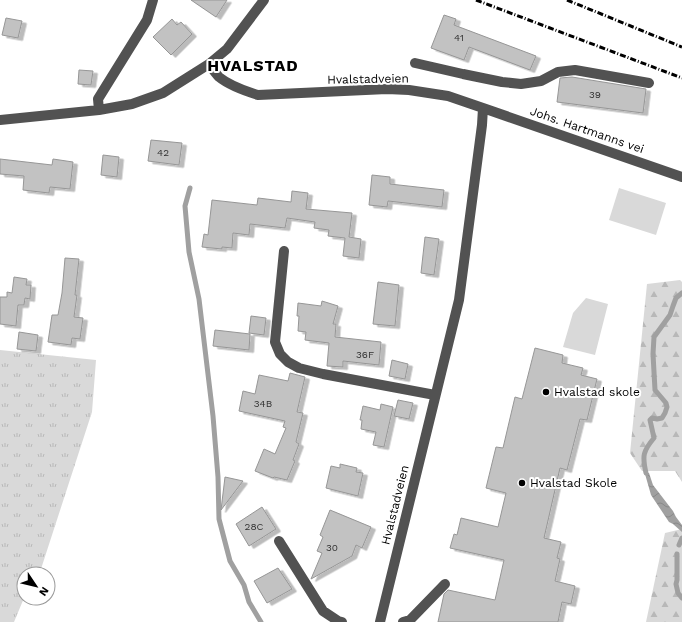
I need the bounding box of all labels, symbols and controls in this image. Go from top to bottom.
house number: 41 [454,32,464,43]
district label: HVALSTAD [207,56,299,75]
street label: Hvalstadveien [327,71,409,87]
house number: 39 [589,89,601,100]
street label: Johs. Hartmanns vei [528,104,646,156]
house number: 42 [157,147,169,158]
house number: 36F [356,349,374,360]
place label: Hvalstad skole [554,385,640,399]
marker: Hvalstad skole [541,387,551,397]
house number: 34B [254,398,272,409]
street label: Hvalstadveien [378,464,412,546]
place label: Hvalstad Skole [530,476,617,490]
marker: Hvalstad Skole [517,478,527,488]
house number: 28C [245,521,264,532]
house number: 30 [326,542,338,553]
north arrow [16,566,56,606]
text: N [36,584,51,599]

